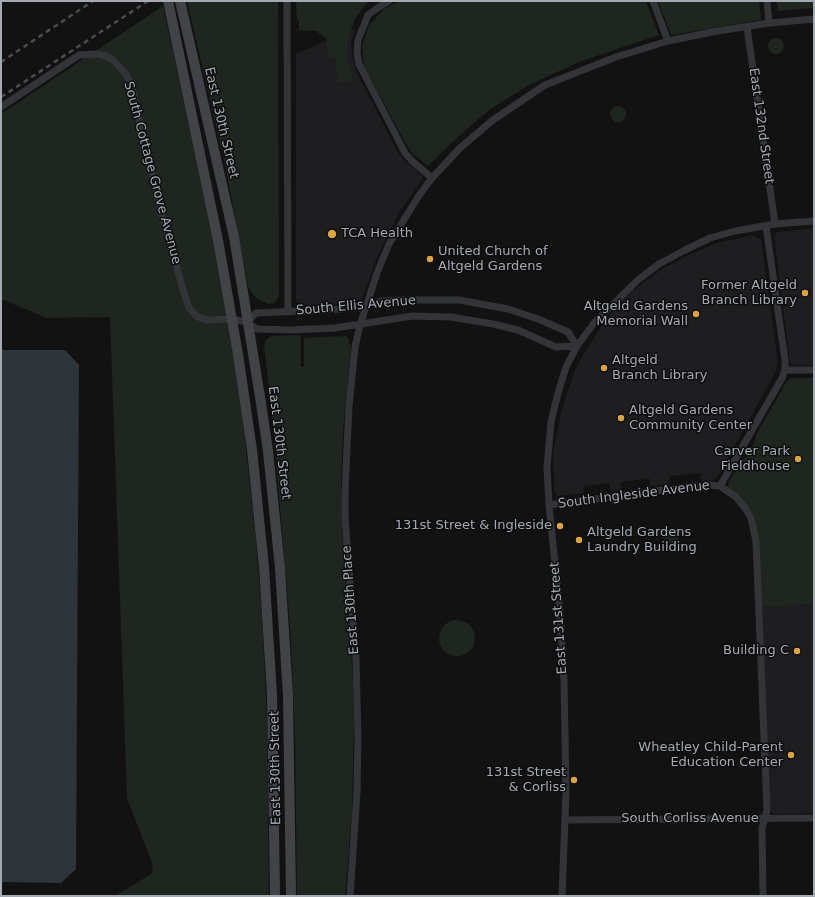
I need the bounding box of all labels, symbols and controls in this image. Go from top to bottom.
street label: East 130th Street [201,66,241,180]
street label: East 132nd Street [745,67,777,185]
street label: South Cottage Grove Avenue [120,80,184,266]
place label: TCA Health [341,226,413,242]
marker: TCA Health [326,228,338,240]
place label: United Church of Altgeld Gardens [438,244,548,275]
marker: United Church of Altgeld Gardens [425,254,435,264]
place label: Former Altgeld Branch Library [701,278,797,309]
marker: Former Altgeld Branch Library [800,288,810,298]
street label: South Ellis Avenue [295,293,417,319]
place label: Altgeld Gardens Memorial Wall [584,299,688,330]
marker: Altgeld Gardens Memorial Wall [691,309,701,319]
place label: Altgeld Branch Library [612,353,707,384]
marker: Altgeld Branch Library [599,363,609,373]
street label: East 130th Street [264,385,294,501]
place label: Altgeld Gardens Community Center [629,403,752,434]
marker: Altgeld Gardens Community Center [616,413,626,423]
place label: Carver Park Fieldhouse [714,444,790,475]
marker: Carver Park Fieldhouse [793,454,803,464]
street label: South Ingleside Avenue [557,478,711,512]
place label: 131st Street & Ingleside [395,518,552,534]
marker: 131st Street & Ingleside [555,521,565,531]
place label: Altgeld Gardens Laundry Building [587,525,697,556]
marker: Altgeld Gardens Laundry Building [574,535,584,545]
street label: East 130th Place [339,545,363,655]
street label: East 131st Street [547,561,571,675]
place label: Building C [723,643,789,659]
marker: Building C [792,646,802,656]
street label: East 130th Street [267,711,285,825]
place label: Wheatley Child-Parent Education Center [638,740,783,771]
marker: Wheatley Child-Parent Education Center [786,750,796,760]
place label: 131st Street & Corliss [486,765,566,796]
marker: 131st Street & Corliss [569,775,579,785]
street label: South Corliss Avenue [621,811,759,827]

